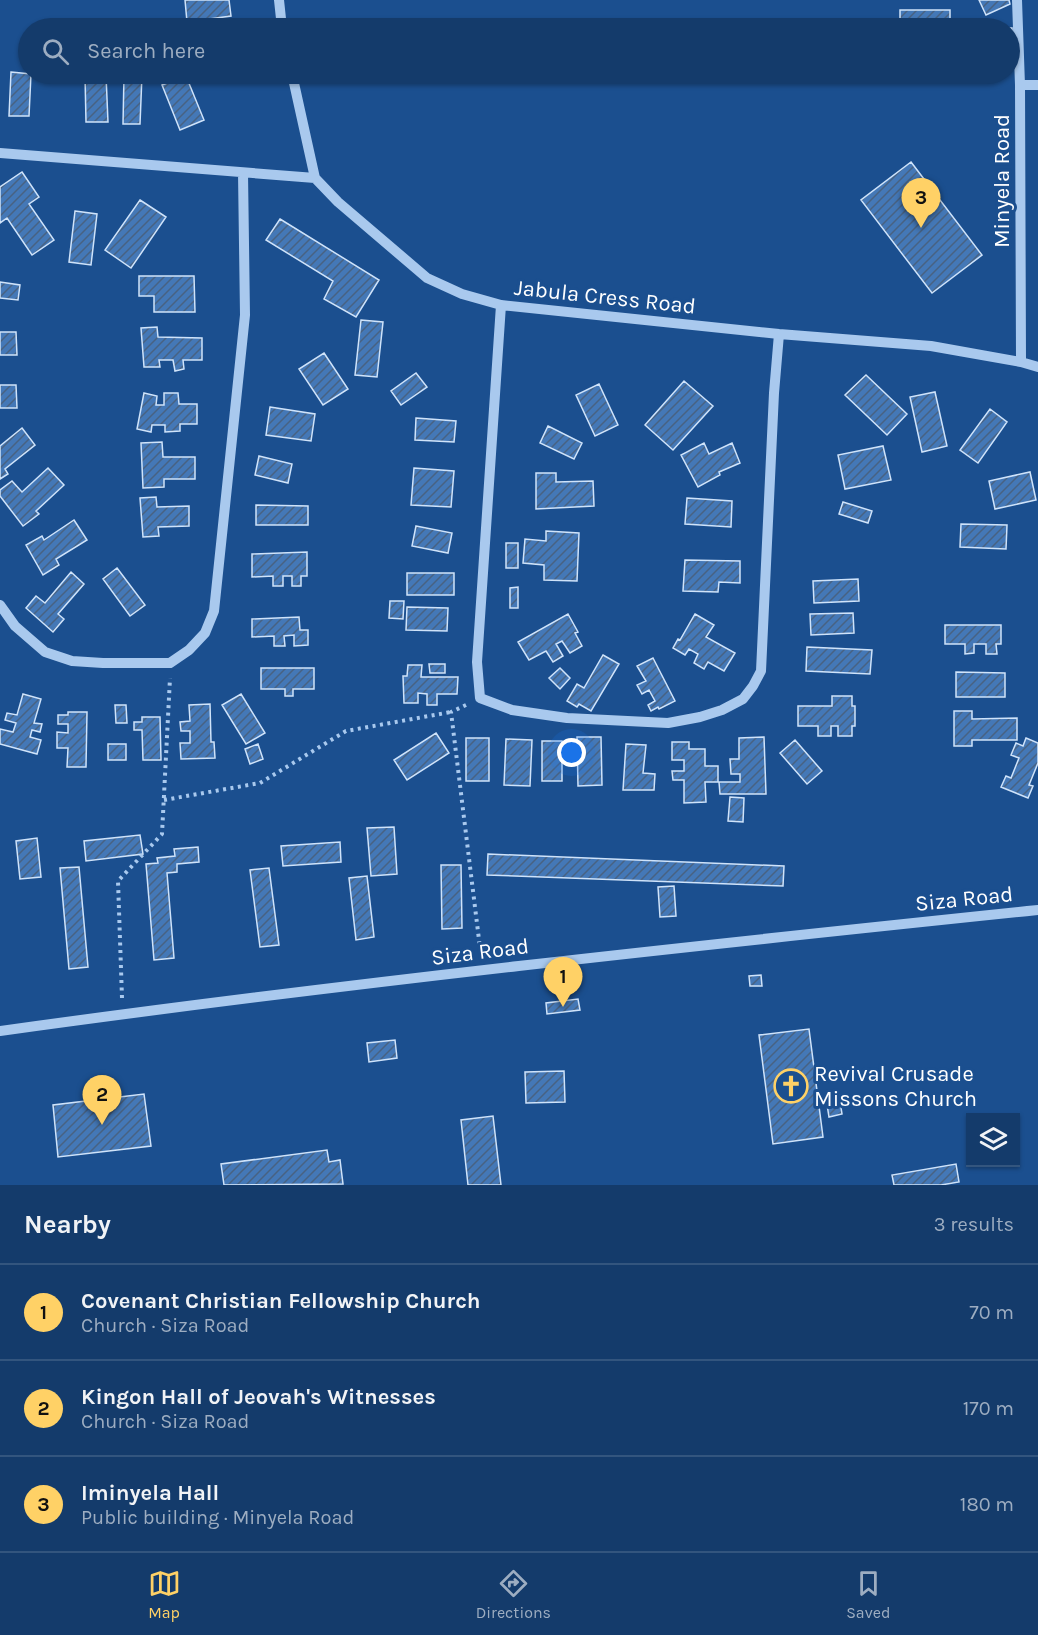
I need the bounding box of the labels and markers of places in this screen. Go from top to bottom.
pin: 3 [902,178,940,228]
pin: 1 [544,958,582,1007]
place label: Revival Crusade Missons Church [814,1061,977,1112]
church icon: Revival Crusade Missons Church [773,1068,809,1104]
pin: 2 [82,1076,122,1125]

